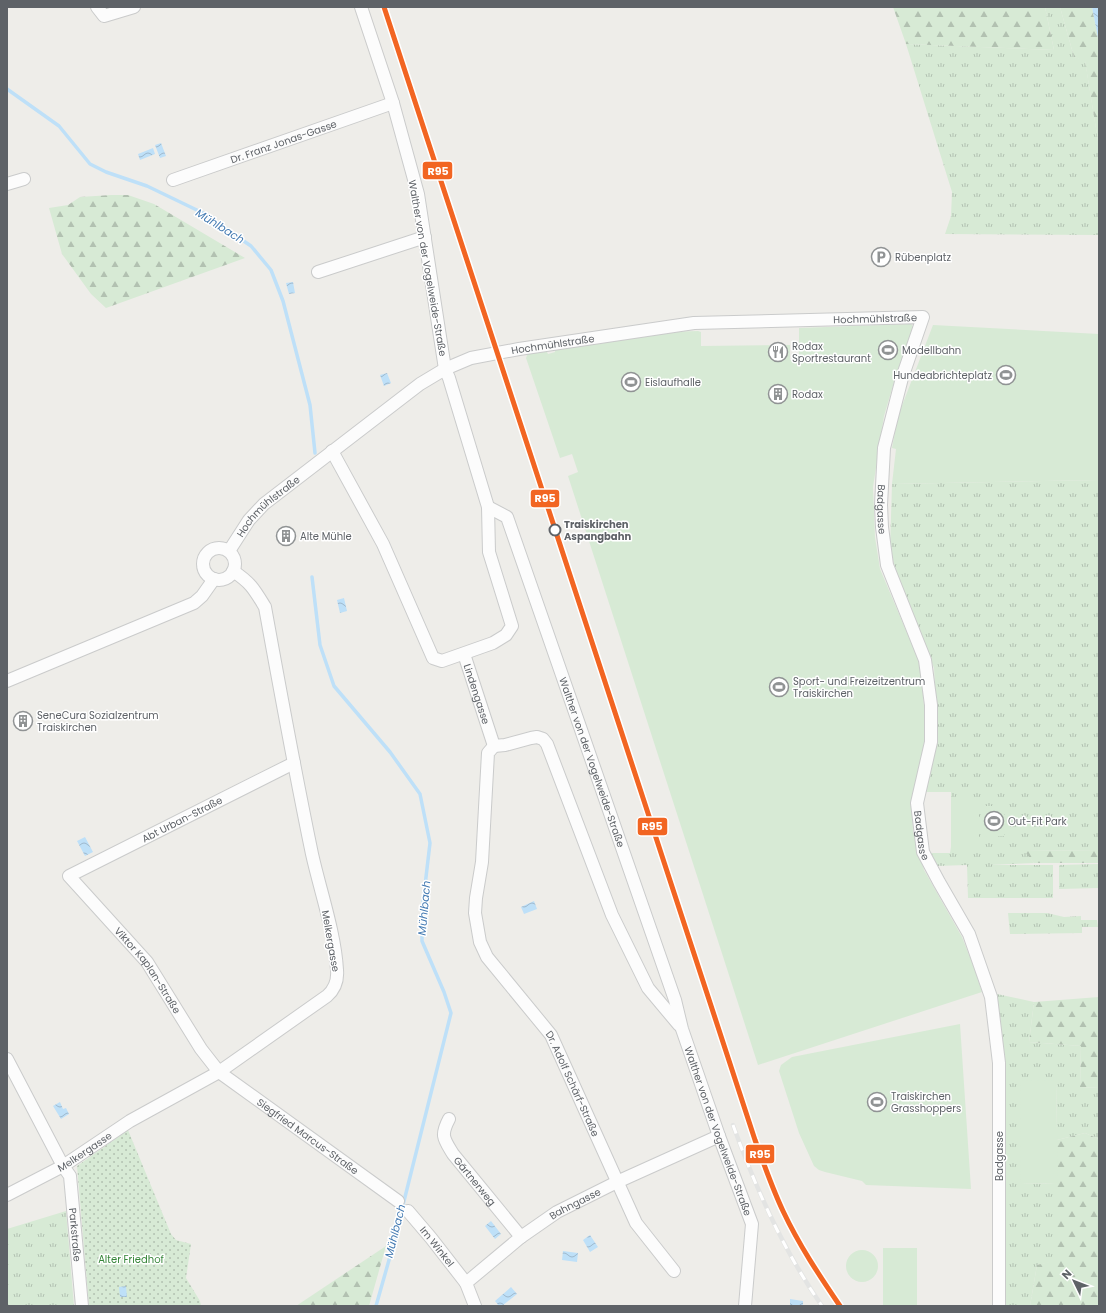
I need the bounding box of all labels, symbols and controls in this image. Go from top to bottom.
street label: Dr. Franz Jonas-Gasse [228,116,339,167]
line badge: R95 [422,161,453,180]
text: R95 [427,163,449,179]
street label: Walther von der Vogelweide-Straße [405,179,450,358]
water label: Mühlbach [192,205,248,247]
parking icon: Rübenplatz [870,246,892,268]
place label: Rübenplatz [895,250,951,265]
street label: Hochmühlstraße [833,310,917,327]
street label: Hochmühlstraße [510,331,595,358]
place label: Rodax Sportrestaurant [792,339,871,366]
sports icon: Modellbahn [877,339,899,361]
restaurant icon: Rodax Sportrestaurant [767,341,789,363]
place label: Modellbahn [902,343,961,358]
sports icon: Hundeabrichteplatz [995,364,1017,386]
place label: Hundeabrichteplatz [893,368,992,383]
sports icon: Eislaufhalle [620,371,642,393]
place label: Eislaufhalle [645,375,701,390]
building icon: Rodax [767,383,789,405]
place label: Rodax [792,387,823,402]
street label: Hochmühlstraße [233,472,303,540]
street label: Badgasse [873,484,890,535]
line badge: R95 [530,489,560,508]
text: R95 [534,490,556,506]
place label: Traiskirchen Aspangbahn [564,517,631,544]
marker: Traiskirchen Aspangbahn [548,523,562,537]
building icon: Alte Mühle [275,525,297,547]
place label: Alte Mühle [300,529,352,544]
street label: Lindengasse [460,662,493,726]
place label: Sport- und Freizeitzentrum Traiskirchen [793,674,925,701]
street label: Walther von der Vogelweide-Straße [555,675,628,849]
sports icon: Sport- und Freizeitzentrum Traiskirchen [768,676,790,698]
place label: SeneCura Sozialzentrum Traiskirchen [37,708,159,735]
building icon: SeneCura Sozialzentrum Traiskirchen [12,710,34,732]
street label: Abt Urban-Straße [139,793,225,846]
street label: Badgasse [910,810,933,863]
sports icon: Out-Fit Park [983,810,1005,832]
place label: Out-Fit Park [1008,814,1068,829]
line badge: R95 [637,817,668,836]
text: R95 [641,818,663,834]
water label: Mühlbach [414,880,434,936]
street label: Melkergasse [318,909,343,973]
street label: Viktor Kaplan-Straße [111,924,184,1017]
street label: Dr. Adolf Schärf-Straße [542,1027,603,1139]
street label: Walther von der Vogelweide-Straße [681,1044,755,1218]
place label: Traiskirchen Grasshoppers [891,1089,961,1116]
sports icon: Traiskirchen Grasshoppers [866,1091,888,1113]
street label: Siegfried Marcus-Straße [254,1095,361,1178]
street label: Melkergasse [55,1128,115,1176]
street label: Badgasse [992,1131,1007,1181]
line badge: R95 [745,1144,775,1164]
text: R95 [749,1146,771,1162]
street label: Gärtnerweg [450,1153,499,1209]
street label: Bahngasse [546,1184,603,1223]
water label: Mühlbach [381,1202,409,1260]
street label: Parkstraße [65,1207,85,1262]
street label: Im Winkel [416,1223,458,1270]
park label: Alter Friedhof [98,1252,164,1267]
north arrow [1054,1261,1094,1301]
text: N [1058,1266,1075,1283]

